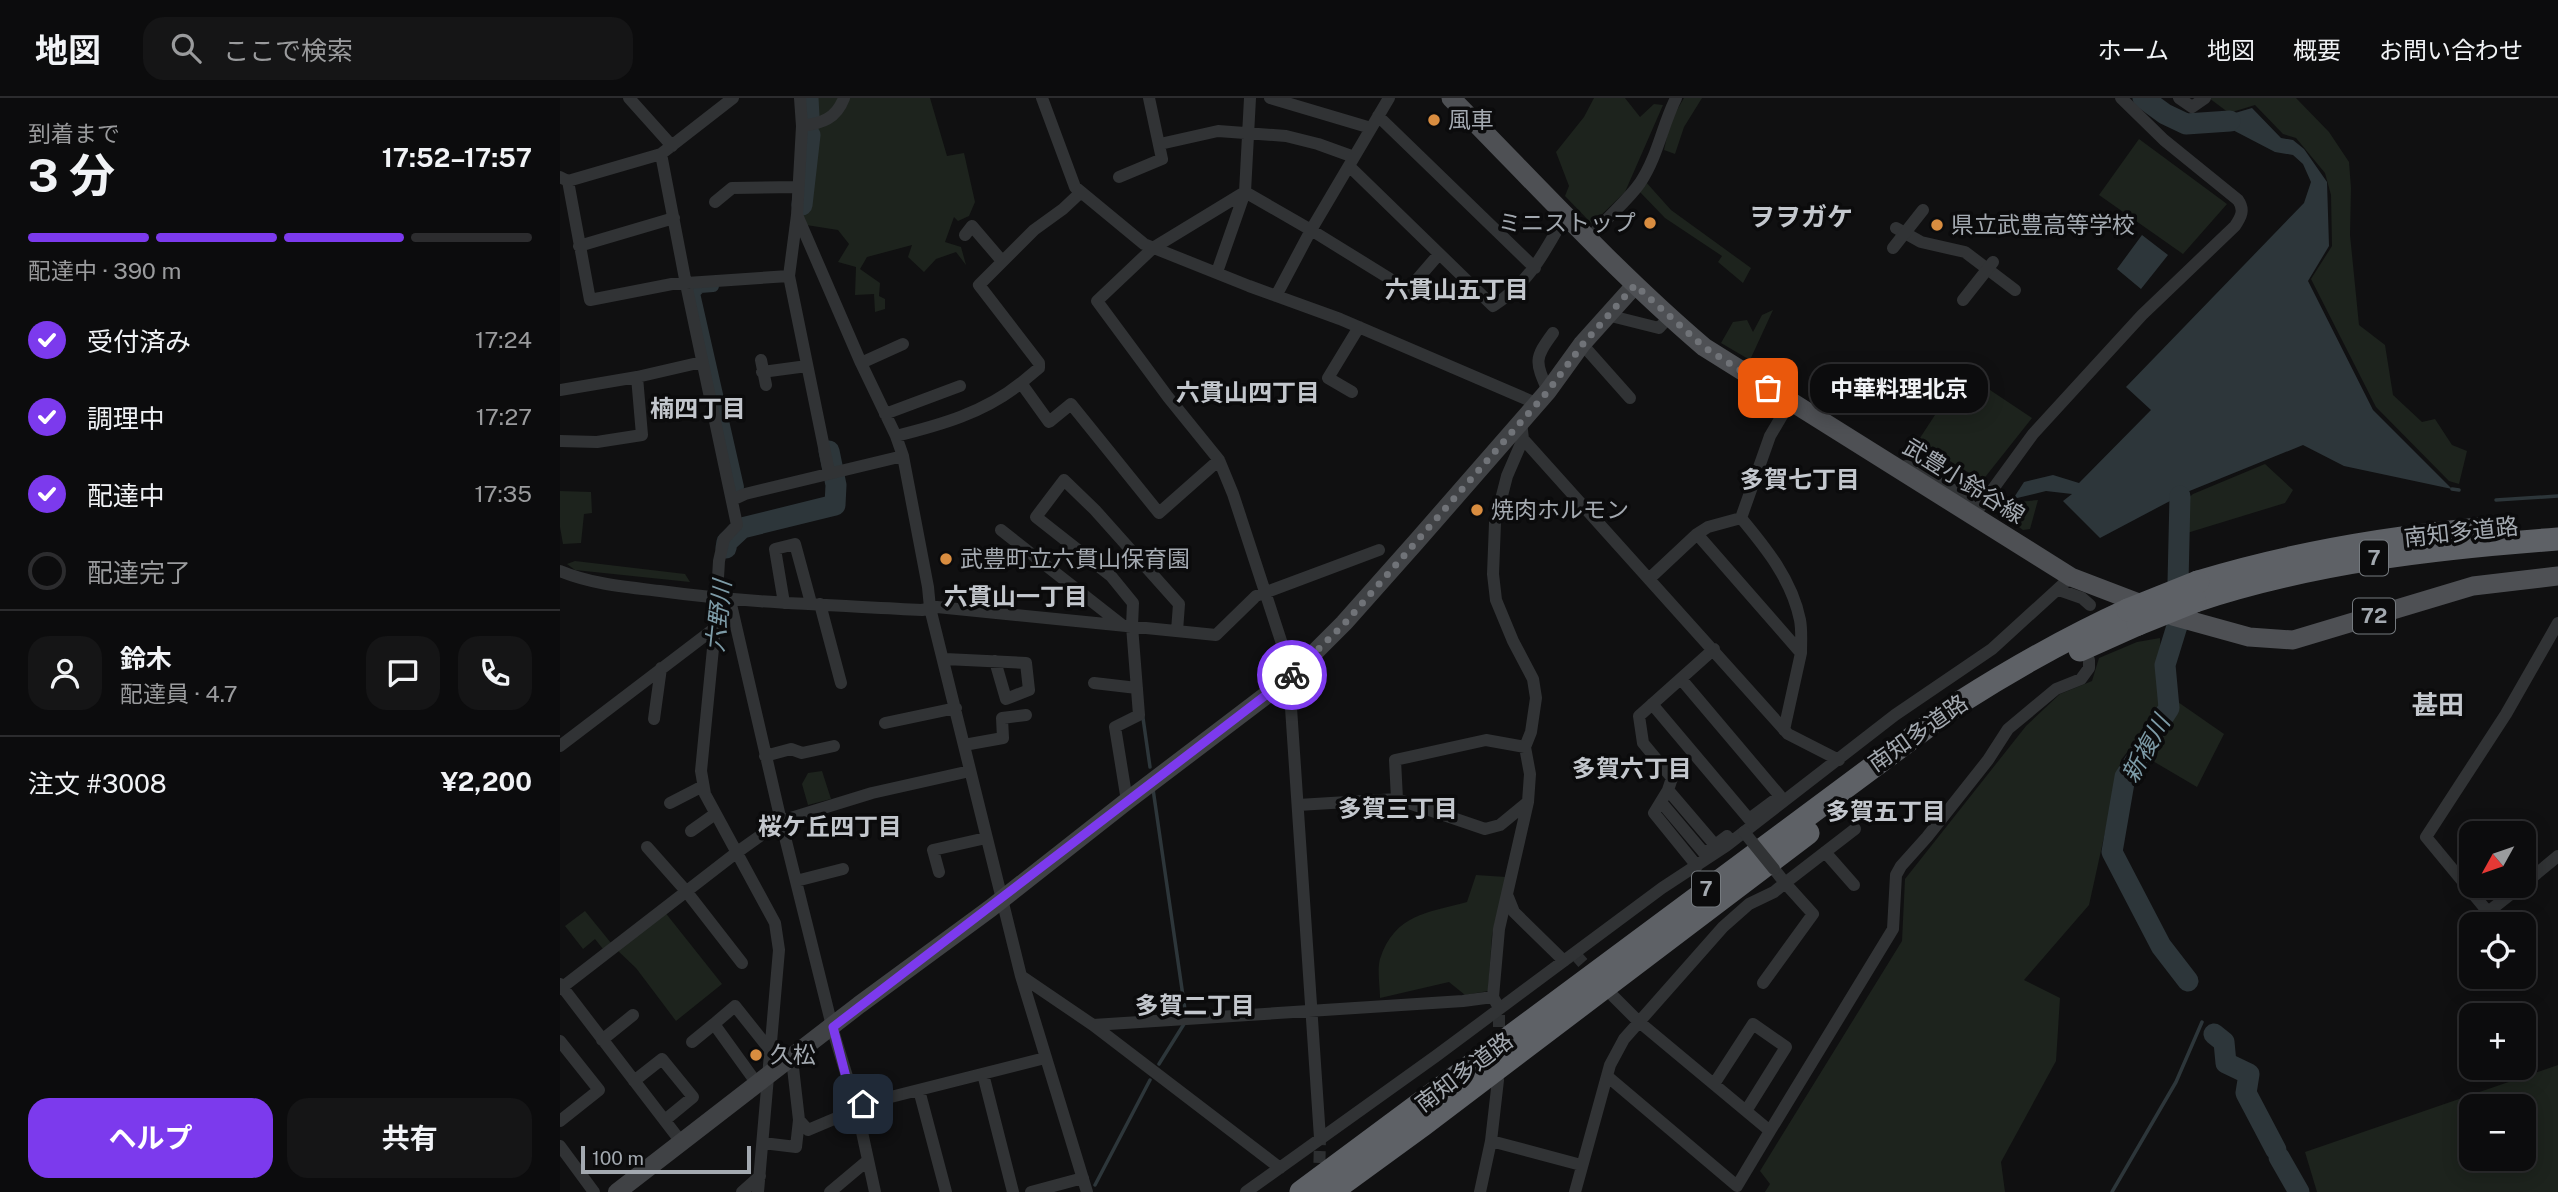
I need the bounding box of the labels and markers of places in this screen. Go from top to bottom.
place label: 風車 [1448,106,1494,133]
marker: 風車 [1426,112,1442,128]
place label: ミニストップ [1498,209,1636,236]
place label: 県立武豊高等学校 [1951,211,2135,238]
marker: ミニストップ [1642,215,1658,231]
marker: 県立武豊高等学校 [1929,217,1945,233]
pin [1738,358,1798,418]
callout: 中華料理北京 [1810,364,1988,412]
place label: 焼肉ホルモン [1491,496,1629,523]
marker: 焼肉ホルモン [1469,502,1485,518]
place label: 武豊町立六貫山保育園 [960,545,1190,572]
marker: 武豊町立六貫山保育園 [938,551,954,567]
place label: 久松 [770,1041,816,1068]
marker: 久松 [748,1047,764,1063]
pin [833,1074,893,1134]

